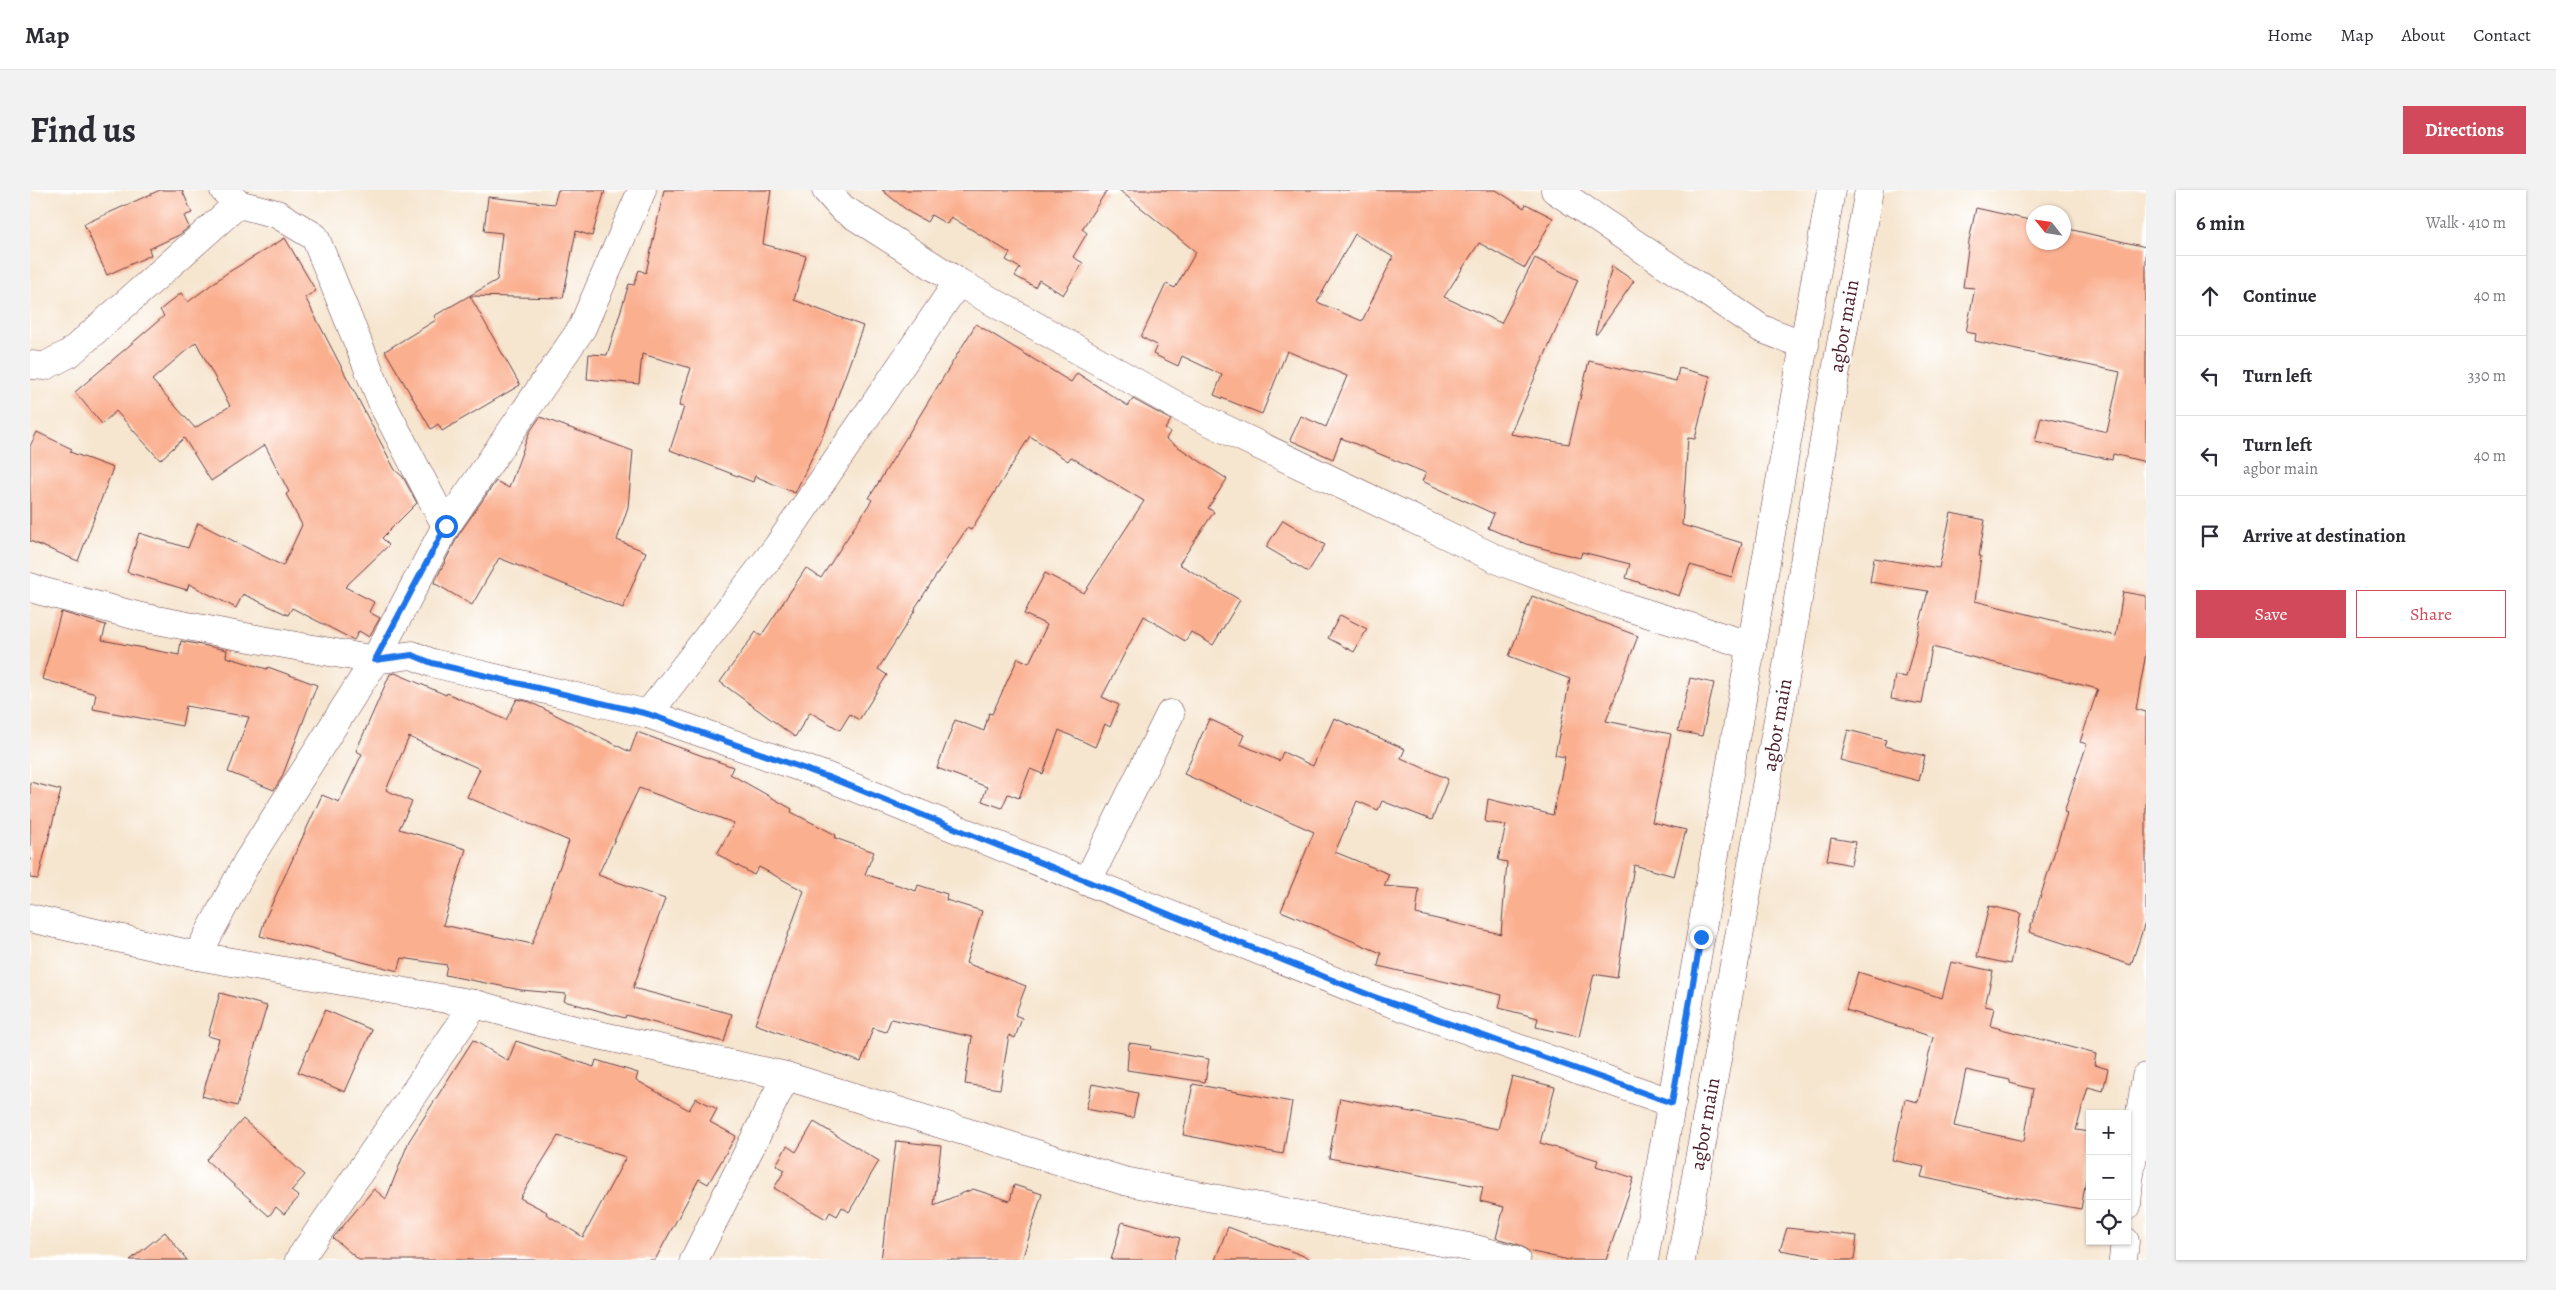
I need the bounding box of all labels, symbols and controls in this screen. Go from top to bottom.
text: Map [25,19,69,51]
text: Home [2267,23,2312,47]
text: Map [2340,23,2373,47]
text: About [2401,23,2445,47]
text: Contact [2473,23,2531,47]
text: Find us [30,106,136,154]
button: Directions [2403,106,2526,154]
north arrow [2026,205,2071,250]
text: 6 min [2196,209,2245,237]
text: Walk · 410 m [2426,212,2506,234]
street label: agbor main [1823,278,1865,374]
icon: ahead [2196,282,2224,310]
text: Continue [2243,283,2317,309]
text: 40 m [2474,285,2506,307]
icon: left [2196,362,2224,390]
text: Turn left [2243,363,2312,389]
text: 330 m [2468,365,2506,387]
text: Turn left [2243,432,2312,458]
icon: left [2196,442,2224,470]
text: 40 m [2474,445,2506,467]
text: agbor main [2243,458,2318,480]
route start [435,515,458,538]
icon: arrive [2196,522,2224,550]
text: Arrive at destination [2243,523,2406,549]
button: Save [2196,590,2346,638]
button: Share [2356,590,2506,638]
street label: agbor main [1756,677,1798,773]
route end [1690,926,1713,949]
street label: agbor main [1684,1076,1726,1172]
map controls [2086,1110,2131,1245]
button: + [2086,1110,2131,1155]
button: − [2086,1155,2131,1200]
button: locate [2086,1200,2131,1245]

